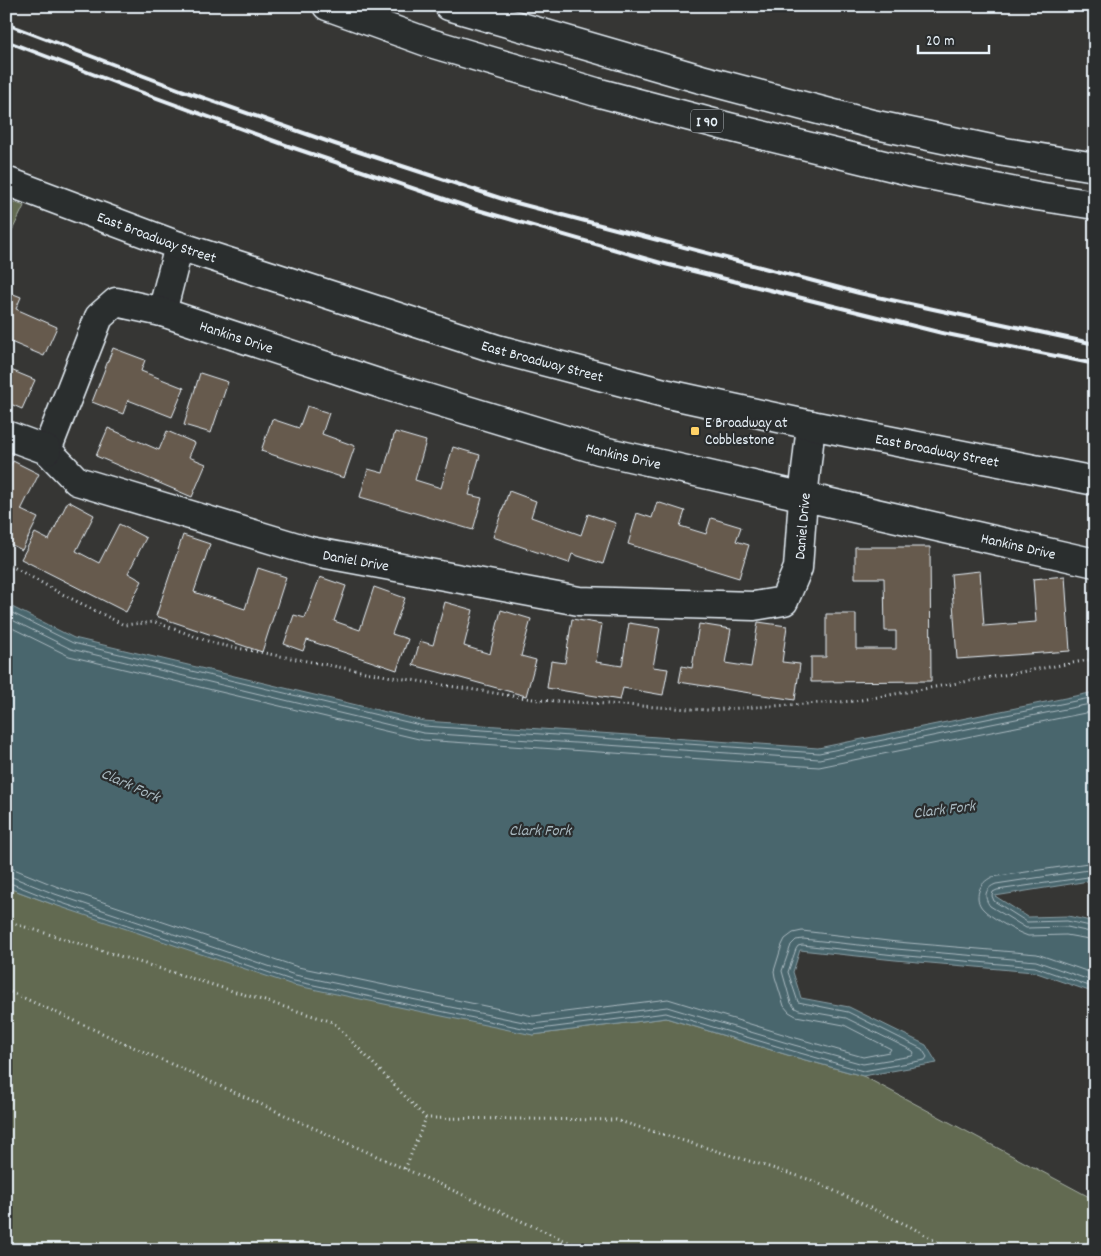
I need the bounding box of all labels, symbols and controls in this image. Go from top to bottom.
scale bar [918,22,990,54]
text: 20 m [926,31,954,53]
road number: I 90 [691,110,723,132]
street label: East Broadway Street [93,207,219,270]
street label: Hankins Drive [196,316,276,361]
street label: East Broadway Street [478,336,606,390]
place label: E Broadway at Cobblestone [705,413,788,452]
marker: E Broadway at Cobblestone [689,425,701,437]
street label: East Broadway Street [873,429,1001,475]
street label: Hankins Drive [583,438,663,477]
street label: Daniel Drive [790,491,818,560]
street label: Hankins Drive [978,528,1058,567]
street label: Daniel Drive [321,545,391,579]
water label: Clark Fork [97,763,164,810]
water label: Clark Fork [912,795,978,826]
water label: Clark Fork [509,820,572,843]

